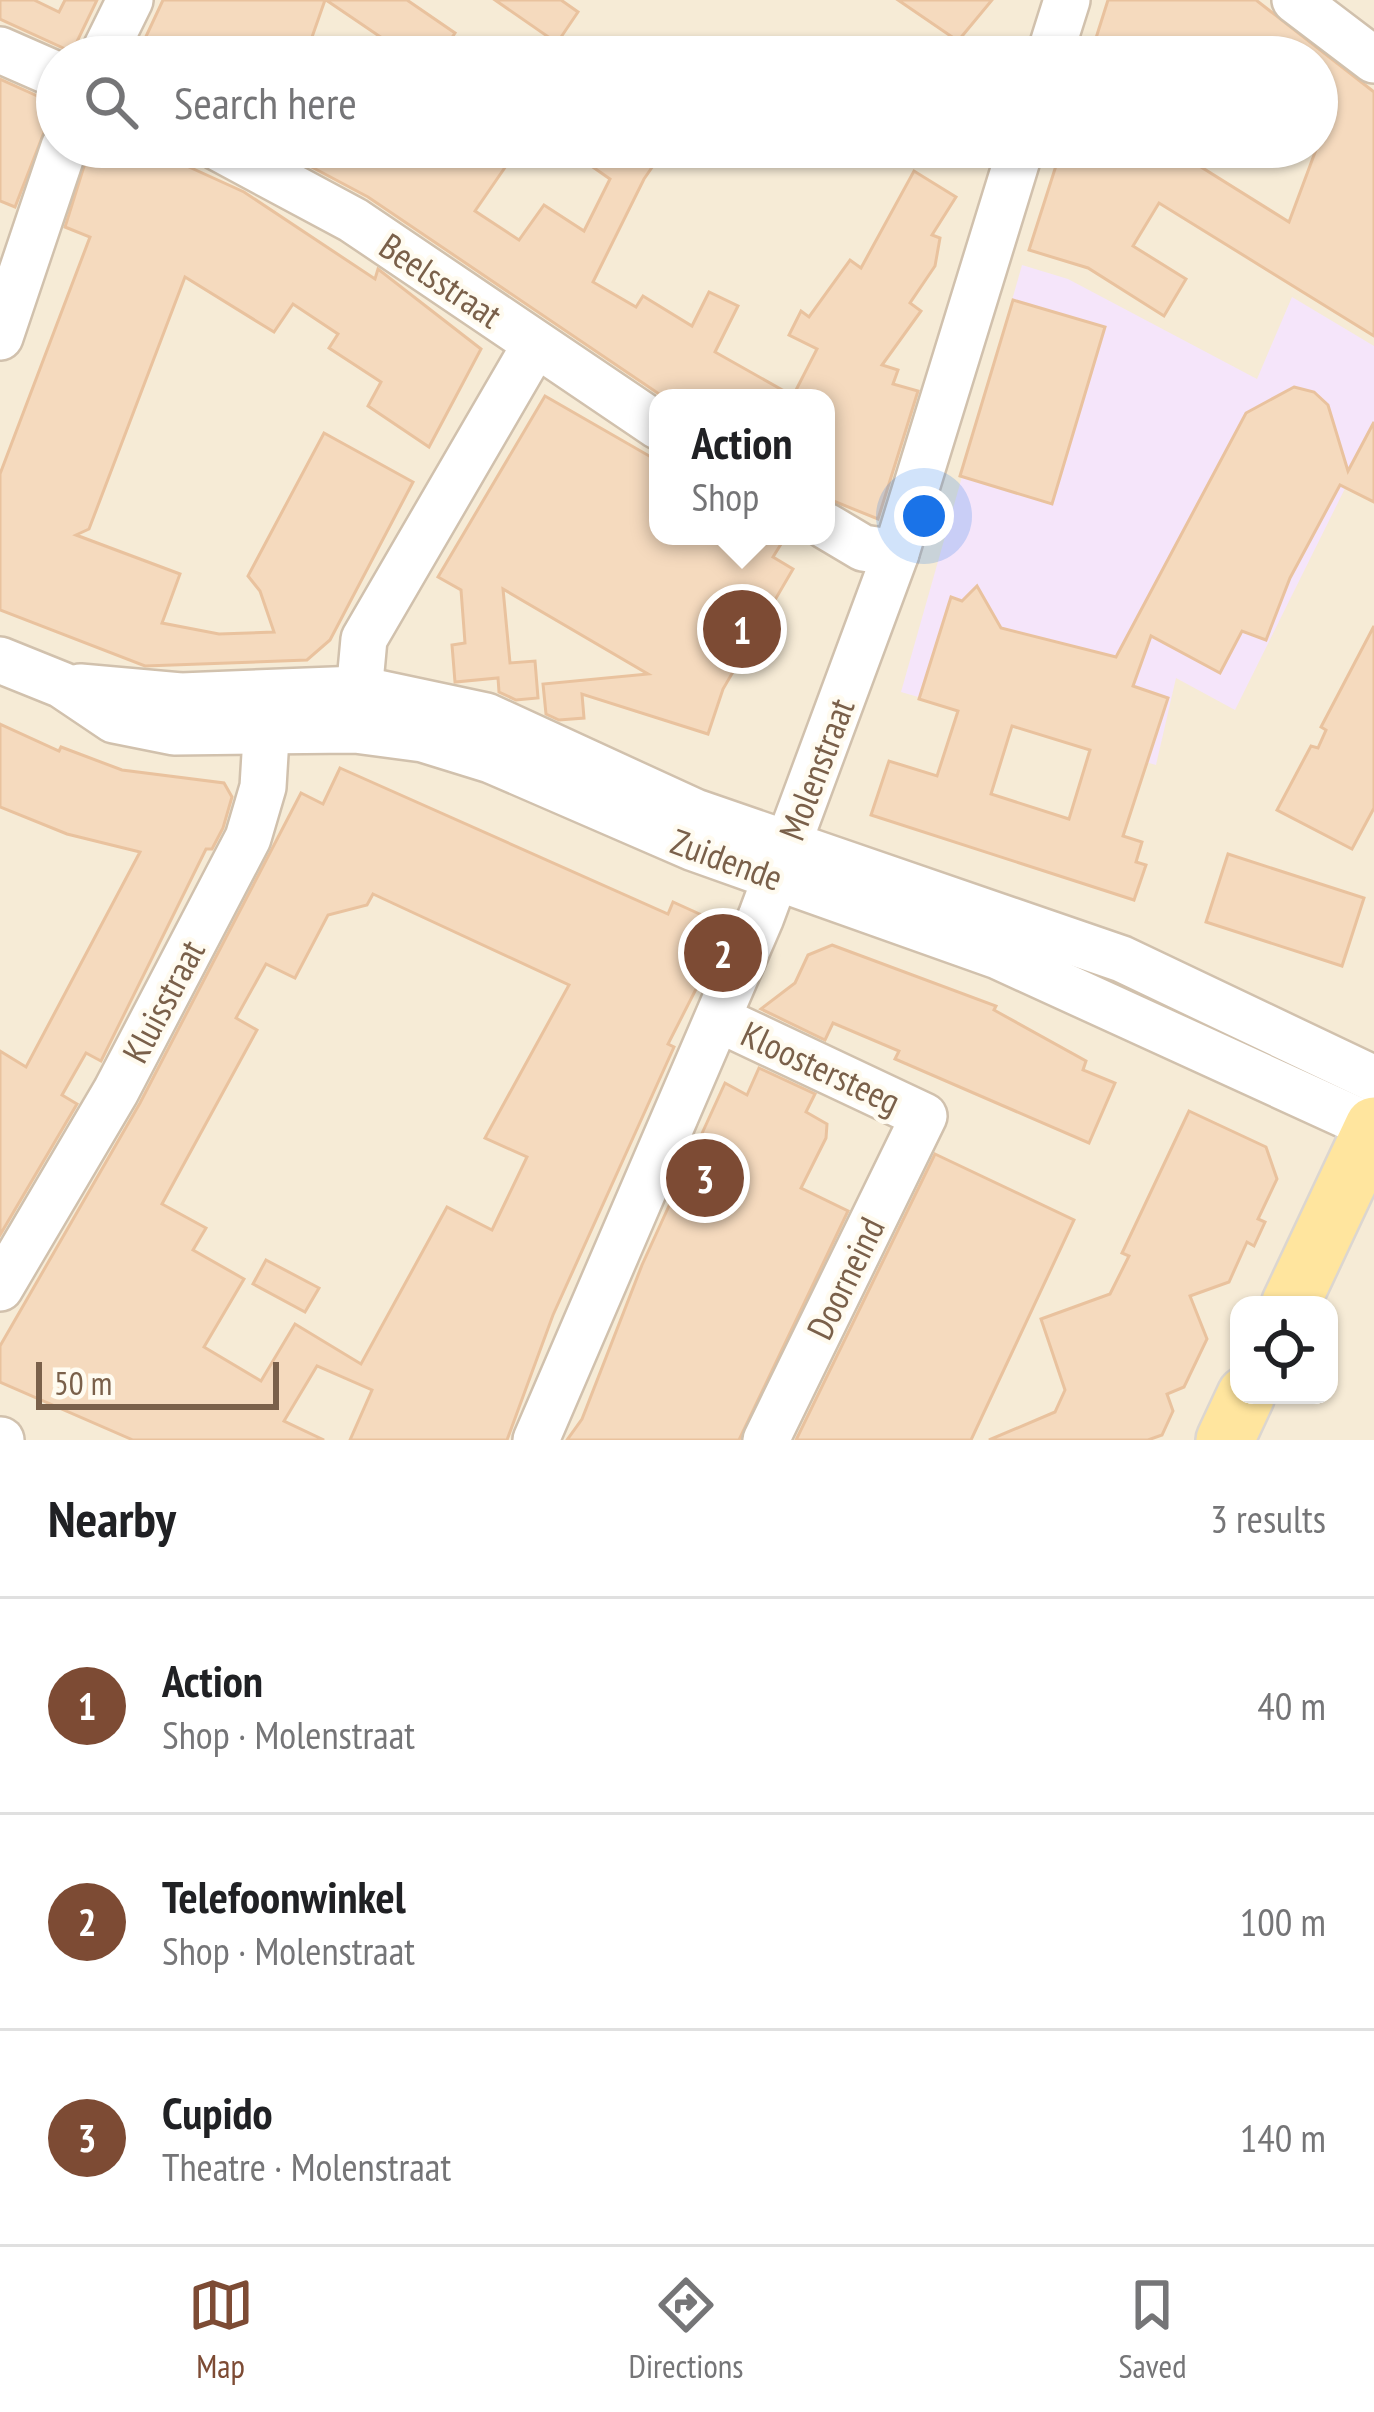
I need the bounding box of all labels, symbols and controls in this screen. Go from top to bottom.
search box [36,36,1338,168]
icon: search [78,69,144,135]
text: Search here [174,73,357,131]
street label: Beelsstraat [371,222,511,338]
popup [649,389,835,545]
text: Action [691,413,793,471]
text: Shop [691,471,759,522]
your location [894,486,954,546]
pin: 1 [703,584,781,674]
street label: Molenstraat [768,691,865,847]
street label: Zuidende [665,817,789,901]
pin: 2 [684,908,762,998]
street label: Kluisstraat [111,931,215,1070]
street label: Kloostersteeg [734,1010,908,1124]
pin: 3 [666,1133,744,1223]
street label: Doorneind [795,1209,895,1347]
map controls [1230,1296,1338,1404]
button: locate [1230,1296,1338,1404]
scale bar [36,1356,279,1409]
text: 50 m [54,1361,112,1404]
text: Nearby [48,1485,176,1551]
text: 3 results [1210,1493,1326,1544]
text: Action [162,1651,263,1709]
text: 1 [78,1680,96,1731]
text: 40 m [1257,1680,1326,1731]
text: Shop · Molenstraat [162,1709,415,1760]
text: Telefoonwinkel [162,1867,406,1925]
text: 2 [78,1896,96,1947]
text: 100 m [1240,1896,1326,1947]
text: Shop · Molenstraat [162,1925,415,1976]
text: Cupido [162,2083,273,2141]
text: 3 [78,2112,96,2163]
text: 140 m [1240,2112,1326,2163]
text: Theatre · Molenstraat [162,2141,451,2192]
tab: Map [188,2272,254,2387]
tab: Directions [629,2272,743,2387]
tab: Saved [1118,2272,1186,2387]

